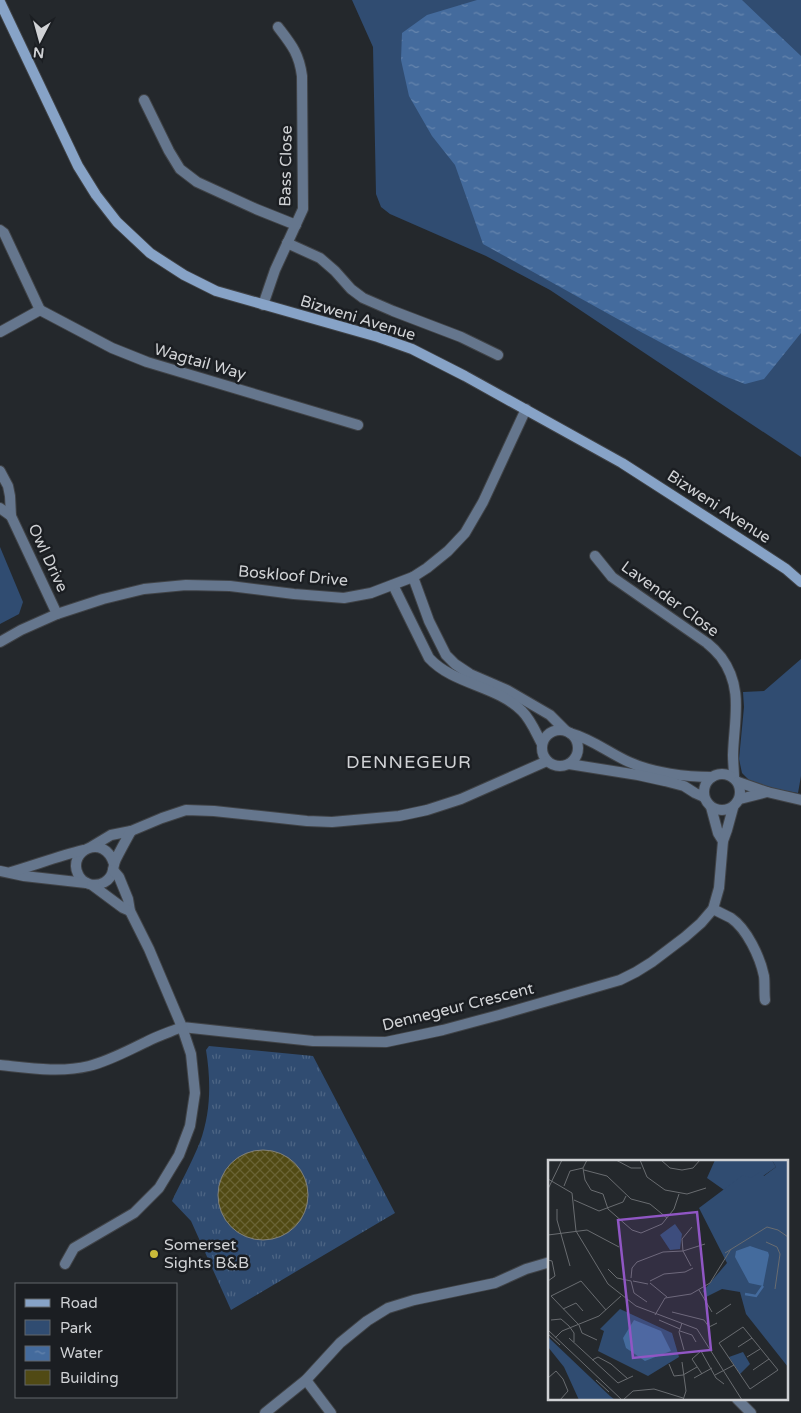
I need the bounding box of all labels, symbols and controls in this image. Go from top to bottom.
north arrow [15,15,65,65]
text: N [32,43,45,61]
street label: Bass Close [275,125,297,207]
street label: Bizweni Avenue [298,291,418,345]
street label: Wagtail Way [152,339,249,385]
street label: Bizweni Avenue [663,466,775,548]
street label: Owl Drive [23,521,73,595]
street label: Lavender Close [617,557,723,641]
street label: Boskloof Drive [237,561,349,591]
district label: DENNEGEUR [346,751,472,773]
street label: Dennegeur Crescent [380,979,536,1035]
inset map [548,1160,788,1400]
place label: Somerset Sights B&B [164,1235,249,1273]
marker: Somerset Sights B&B [148,1248,160,1260]
legend [15,1283,178,1398]
text: Road [60,1294,98,1312]
text: Park [60,1319,92,1337]
text: Water [60,1344,103,1362]
text: Building [60,1369,119,1387]

